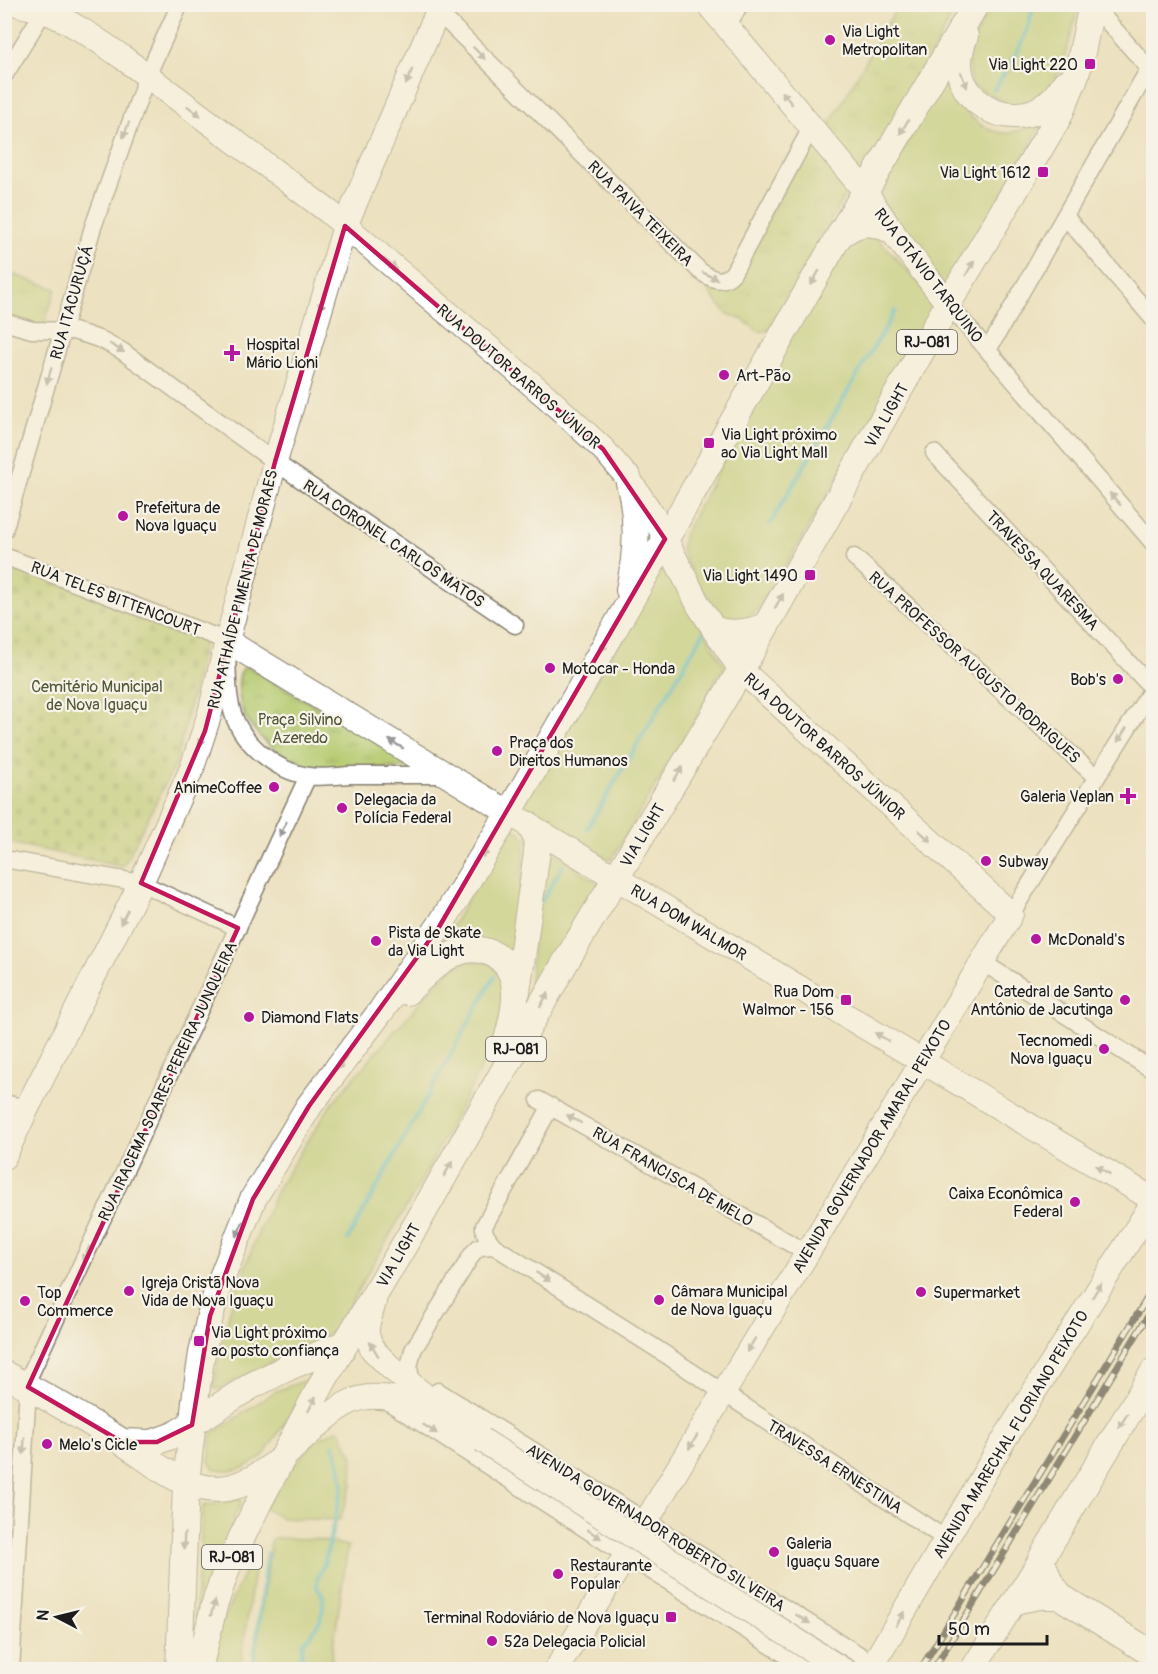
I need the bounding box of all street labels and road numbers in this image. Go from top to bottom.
street label: RUA PAIVA TEIXEIRA [583,157,697,271]
street label: RUA OTÁVIO TARQUINO [869,204,987,347]
street label: RUA ITACURUÇÁ [46,243,98,362]
street label: RUA DOUTOR BARROS JÚNIOR [432,300,604,453]
road number: RJ-081 [897,330,957,354]
street label: VIA LIGHT [861,380,913,451]
street label: RUA ATHAÍDE PIMENTA DE MORAES [204,468,282,711]
street label: RUA CORONEL CARLOS MATOS [299,476,488,612]
street label: TRAVESSA QUARESMA [982,507,1103,635]
street label: RUA TELES BITTENCOURT [28,557,203,641]
street label: RUA PROFESSOR AUGUSTO RODRIGUES [864,567,1084,768]
street label: RUA DOUTOR BARROS JÚNIOR [739,669,909,825]
street label: VIA LIGHT [616,800,670,871]
street label: RUA DOM WALMOR [627,880,750,965]
street label: RUA IRACEMA SOARES PEREIRA JUNQUEIRA [94,939,242,1224]
street label: AVENIDA GOVERNADOR AMARAL PEIXOTO [788,1016,956,1277]
road number: RJ-081 [486,1037,546,1061]
street label: RUA FRANCISCA DE MELO [589,1123,756,1231]
street label: VIA LIGHT [373,1220,425,1291]
street label: AVENIDA MARECHAL FLORIANO PEIXOTO [929,1307,1093,1562]
street label: TRAVESSA ERNESTINA [763,1416,906,1518]
street label: AVENIDA GOVERNADOR ROBERTO SILVEIRA [522,1440,789,1616]
road number: RJ-081 [202,1545,262,1569]

